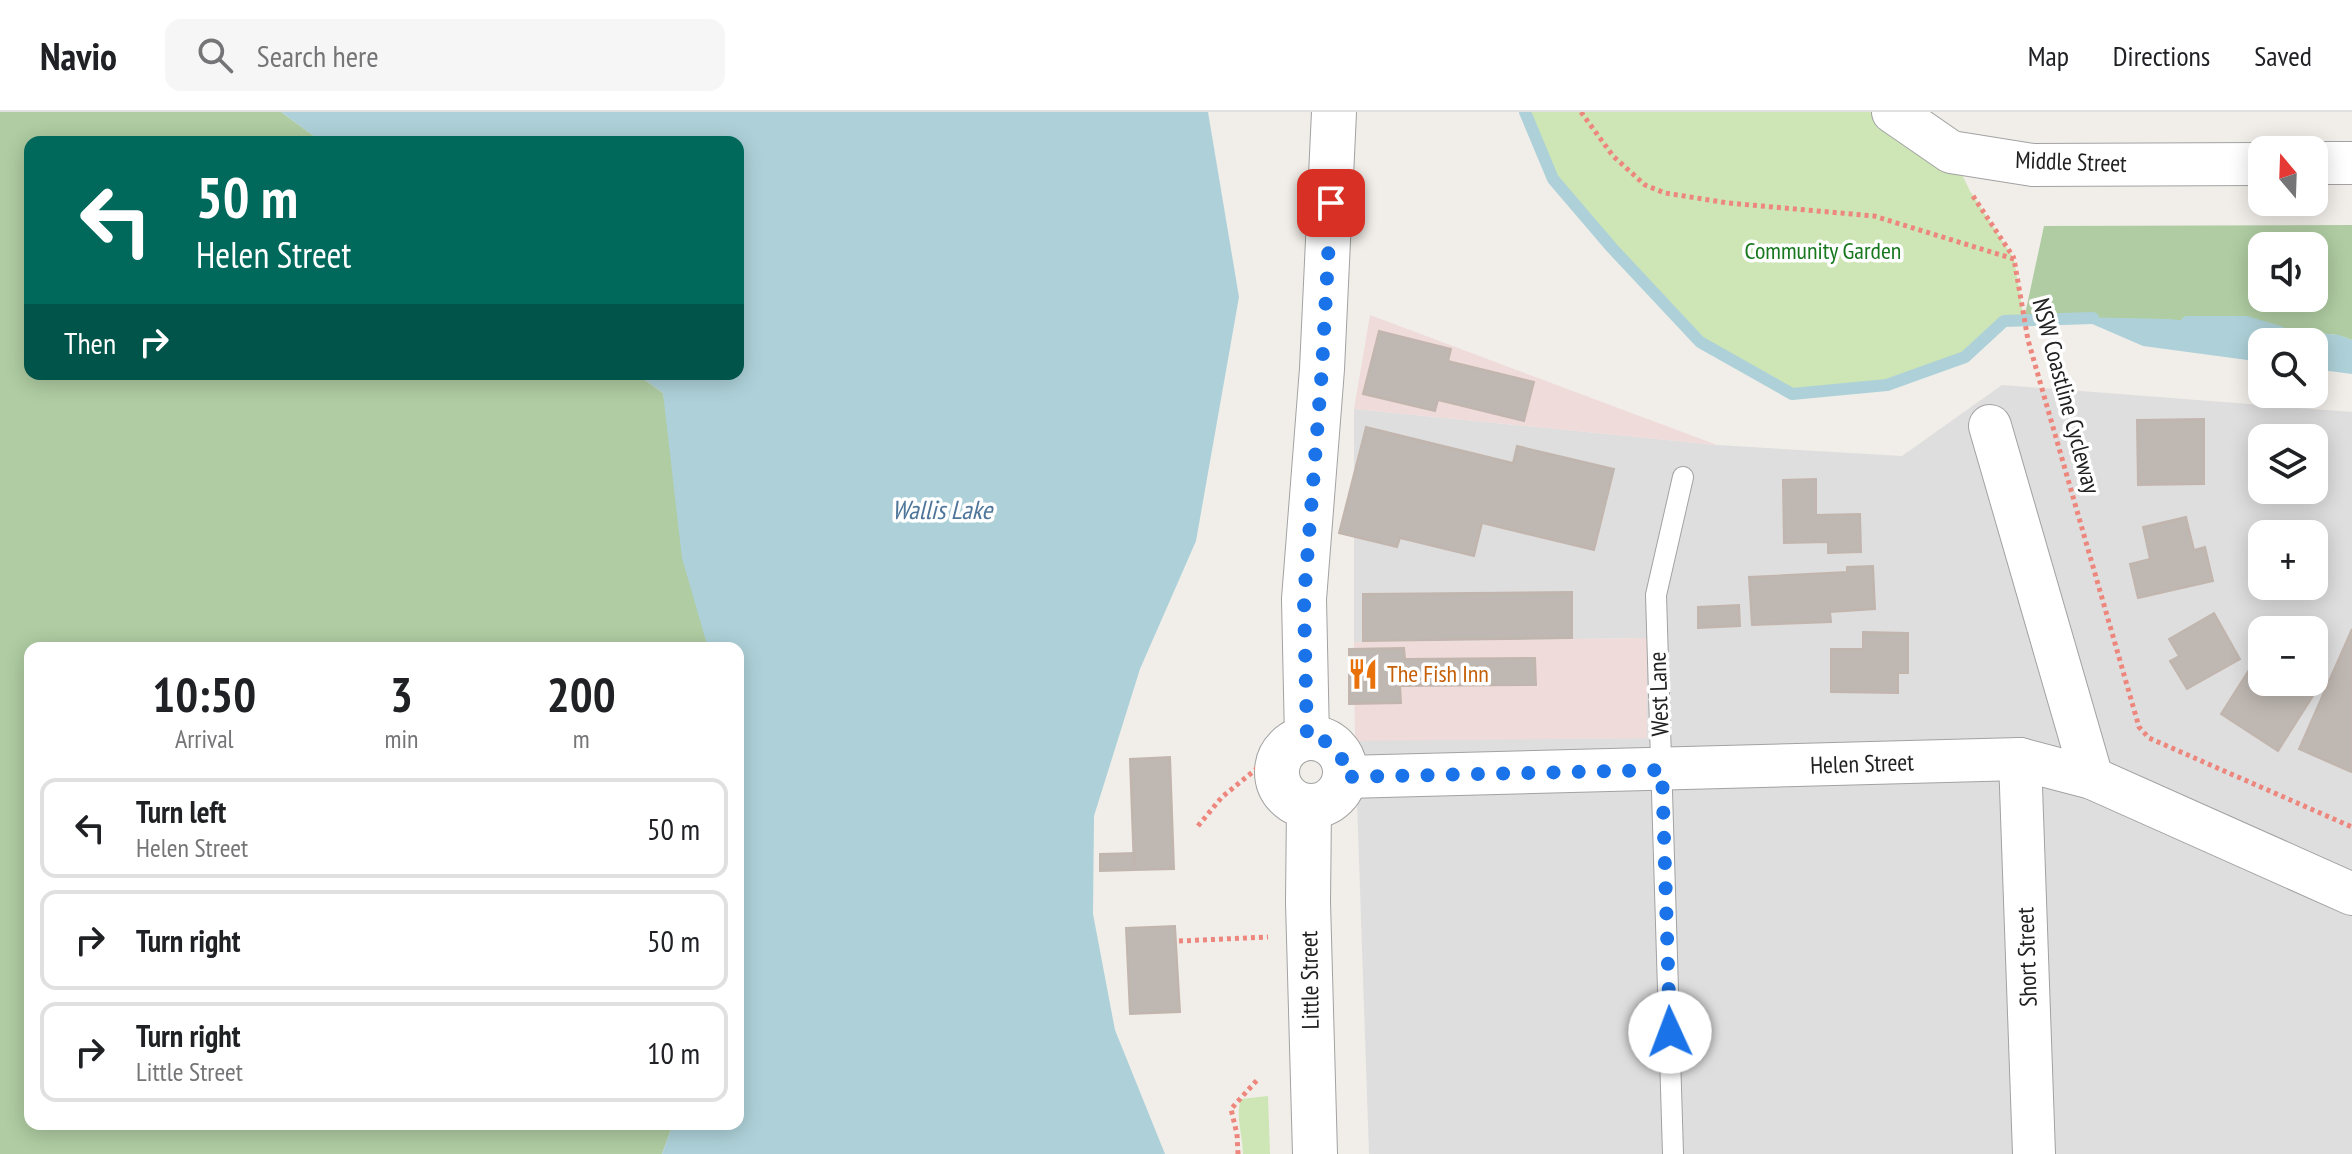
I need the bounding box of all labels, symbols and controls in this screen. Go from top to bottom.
search box [165,19,725,91]
text: Navio [40,31,117,80]
icon: search [193,33,237,77]
text: Search here [257,36,379,75]
text: Map [2028,37,2069,74]
text: Directions [2113,37,2210,74]
text: Saved [2254,37,2312,74]
north arrow [2248,136,2328,216]
map controls [2248,136,2328,696]
street label: Middle Street [2015,144,2128,179]
text: 50 m [196,161,298,233]
icon: left [64,168,168,272]
pin [1297,169,1365,237]
icon: arrive [1309,181,1353,225]
text: Helen Street [196,231,351,278]
button: sound [2248,232,2328,312]
park label: Community Garden [1745,235,1901,266]
street label: NSW Coastline Cycleway [2025,295,2107,497]
icon: right [132,320,176,364]
text: Then [64,323,116,362]
button: search [2248,328,2328,408]
button: layers [2248,424,2328,504]
water label: Wallis Lake [892,493,994,526]
button: + [2248,520,2328,600]
button: − [2248,616,2328,696]
street label: West Lane [1642,651,1675,737]
restaurant icon: The Fish Inn [1346,657,1380,691]
place label: The Fish Inn [1387,658,1489,689]
text: 10:50 [152,663,256,725]
text: 3 [390,663,413,725]
text: 200 [547,663,616,725]
text: Arrival [175,722,234,755]
text: min [384,722,418,755]
text: m [573,722,590,755]
street label: Helen Street [1810,746,1915,781]
text: Turn left [136,792,226,831]
icon: left [68,806,112,850]
text: 50 m [647,809,700,848]
text: Helen Street [136,831,248,864]
street label: Short Street [2009,906,2044,1007]
icon: right [68,918,112,962]
text: Turn right [136,921,240,960]
text: 50 m [647,921,700,960]
street label: Little Street [1293,930,1326,1030]
position arrow [1628,990,1712,1074]
text: Turn right [136,1016,240,1055]
icon: right [68,1030,112,1074]
text: 10 m [647,1033,700,1072]
text: Little Street [136,1055,243,1088]

